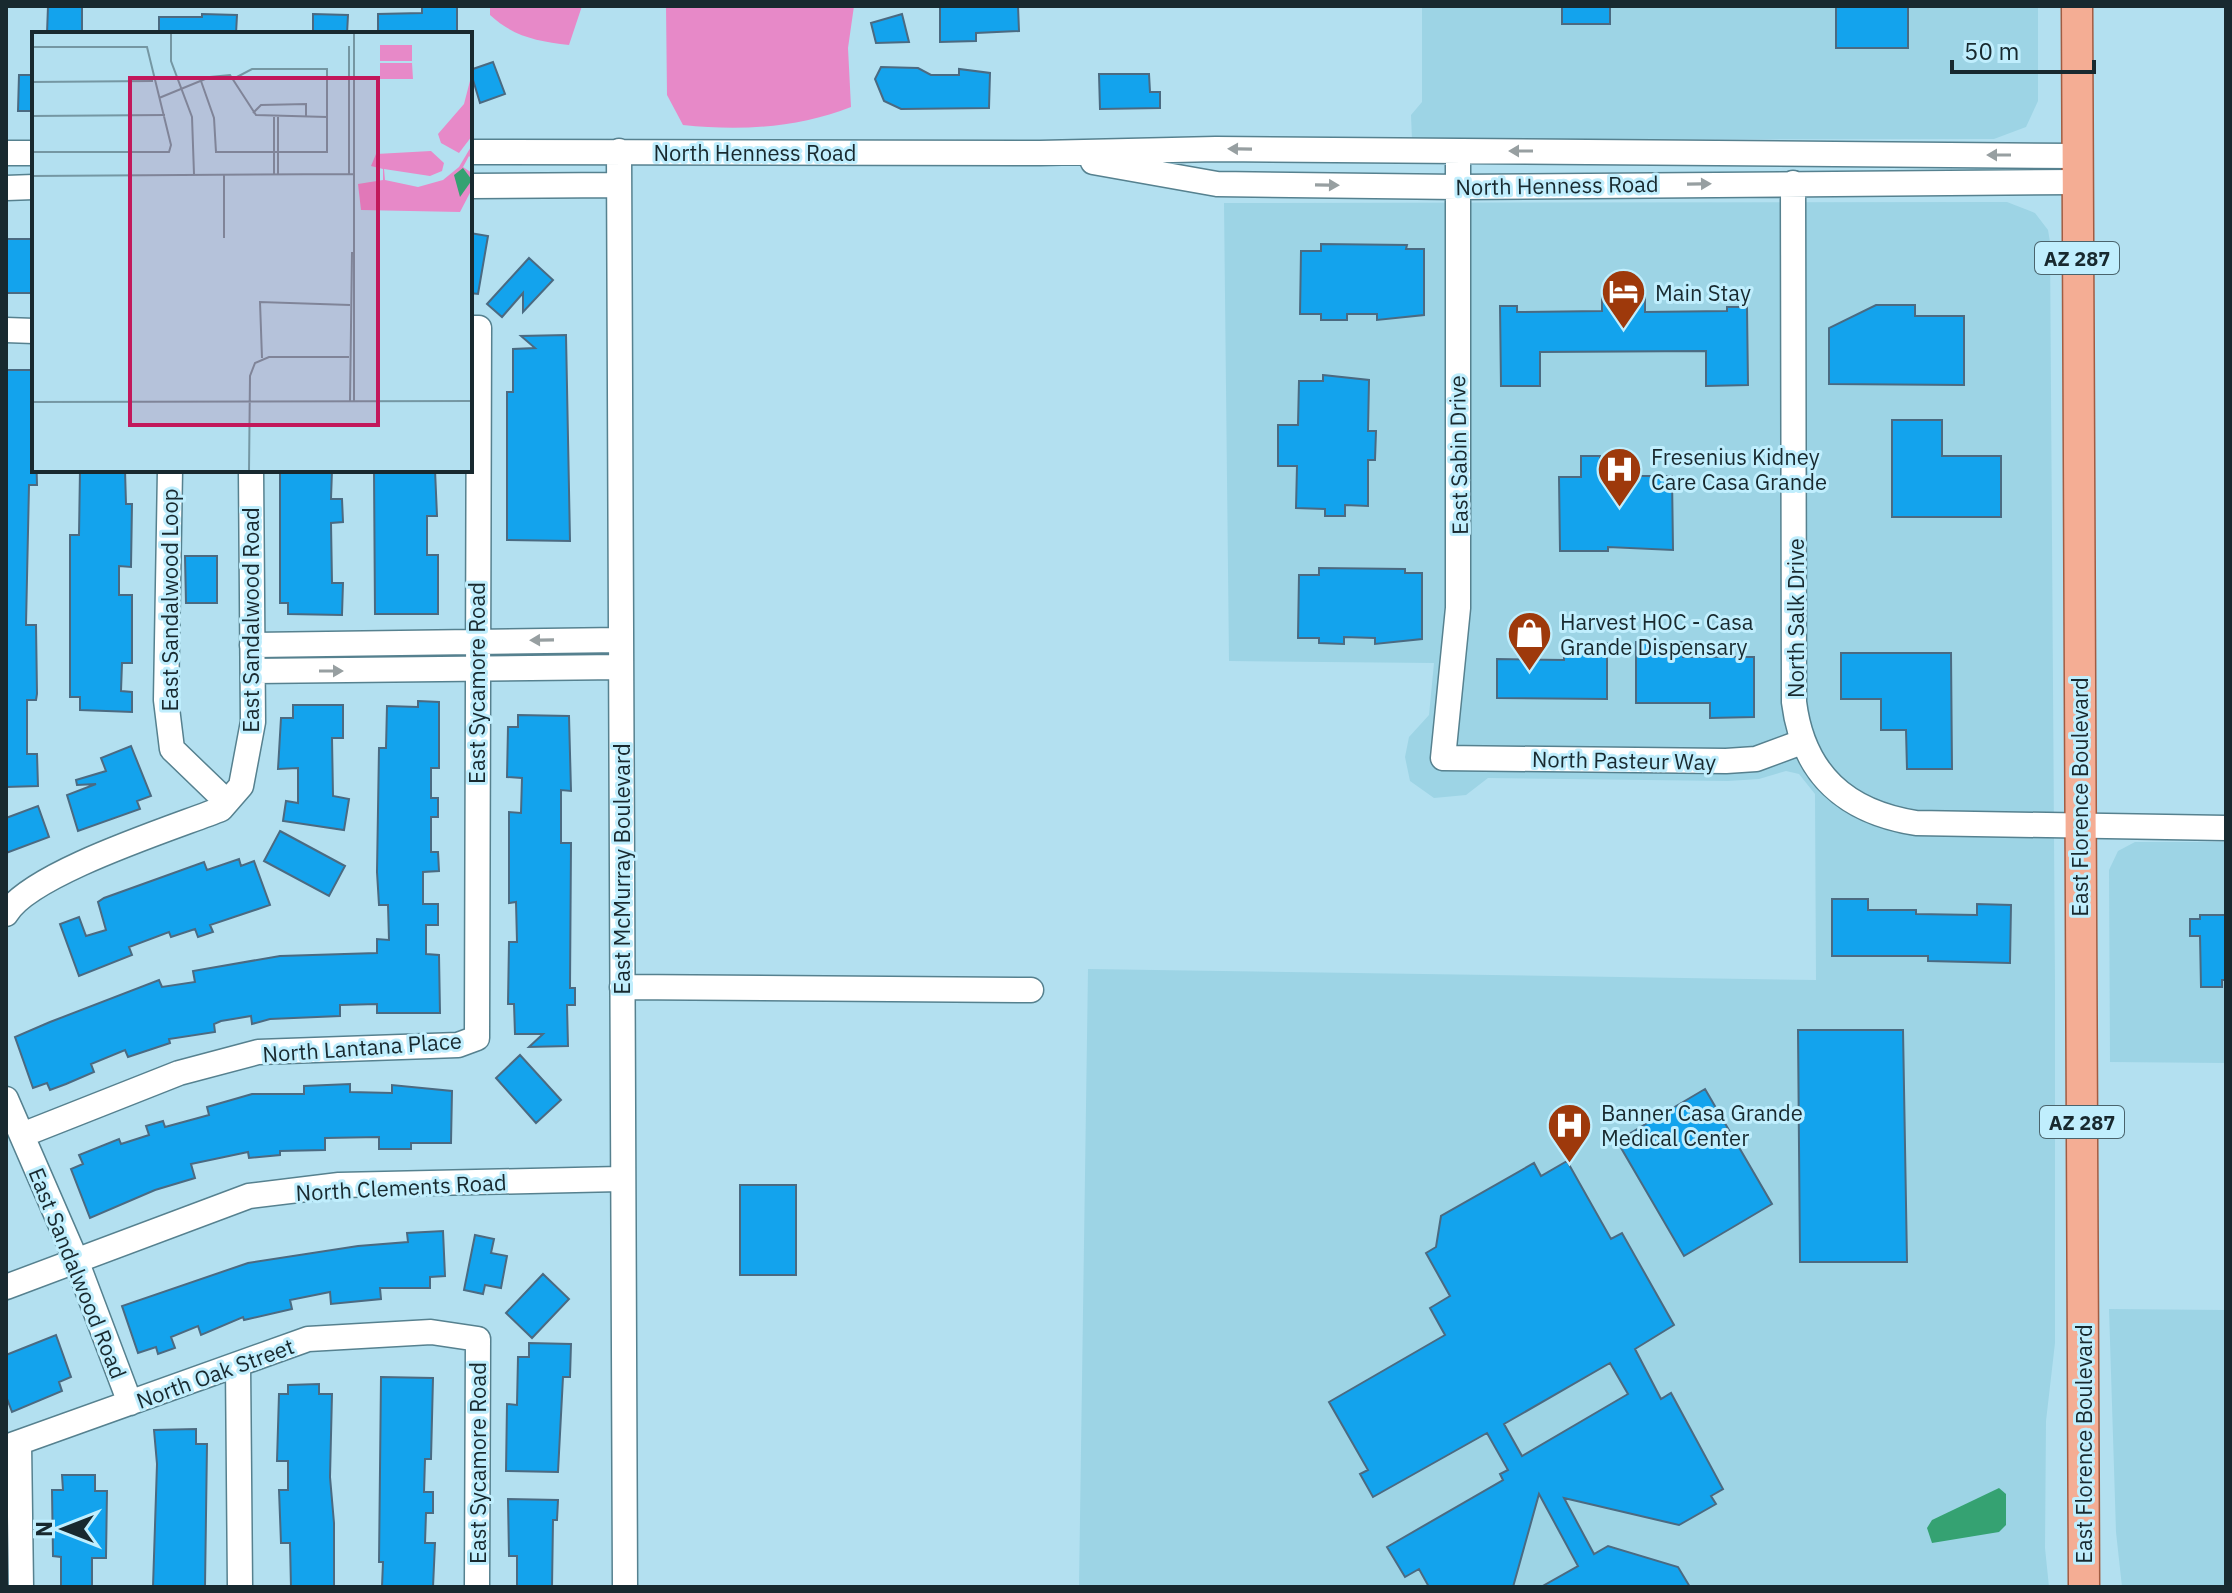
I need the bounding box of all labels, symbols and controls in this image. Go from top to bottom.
scale bar [1952,24,2094,74]
inset map [32,32,472,472]
text: 50 m [1964,35,2019,67]
street label: North Henness Road [653,138,857,167]
one-way arrow [1227,143,1252,155]
one-way arrow [1508,145,1533,157]
one-way arrow [1986,149,2011,161]
street label: North Henness Road [1455,169,1659,201]
one-way arrow [1687,178,1712,190]
one-way arrow [1315,179,1340,191]
road number: AZ 287 [2035,242,2119,274]
hotel icon: Main Stay [1600,268,1648,331]
place label: Main Stay [1655,278,1751,307]
street label: East Sabin Drive [1442,375,1474,535]
place label: Fresenius Kidney Care Casa Grande [1651,442,1827,496]
hospital icon: Fresenius Kidney Care Casa Grande [1596,445,1644,508]
street label: East Sandalwood Loop [155,488,184,712]
street label: East Sandalwood Road [236,507,265,733]
street label: North Salk Drive [1781,538,1810,698]
street label: East Sycamore Road [462,582,491,784]
place label: Harvest HOC - Casa Grande Dispensary [1560,607,1754,661]
shop icon: Harvest HOC - Casa Grande Dispensary [1505,610,1553,673]
one-way arrow [529,634,554,646]
one-way arrow [319,665,344,677]
street label: East Florence Boulevard [2065,677,2094,917]
street label: East McMurray Boulevard [607,743,636,995]
street label: North Pasteur Way [1532,744,1716,776]
street label: North Lantana Place [261,1026,463,1068]
place label: Banner Casa Grande Medical Center [1601,1098,1803,1152]
hospital icon: Banner Casa Grande Medical Center [1546,1101,1594,1164]
road number: AZ 287 [2040,1106,2124,1138]
street label: East Sandalwood Road [22,1163,134,1383]
street label: North Clements Road [295,1167,507,1207]
street label: East Florence Boulevard [2069,1324,2098,1564]
street label: North Oak Street [132,1331,298,1415]
street label: East Sycamore Road [463,1362,492,1564]
north arrow [24,1489,104,1569]
text: N [29,1521,58,1537]

